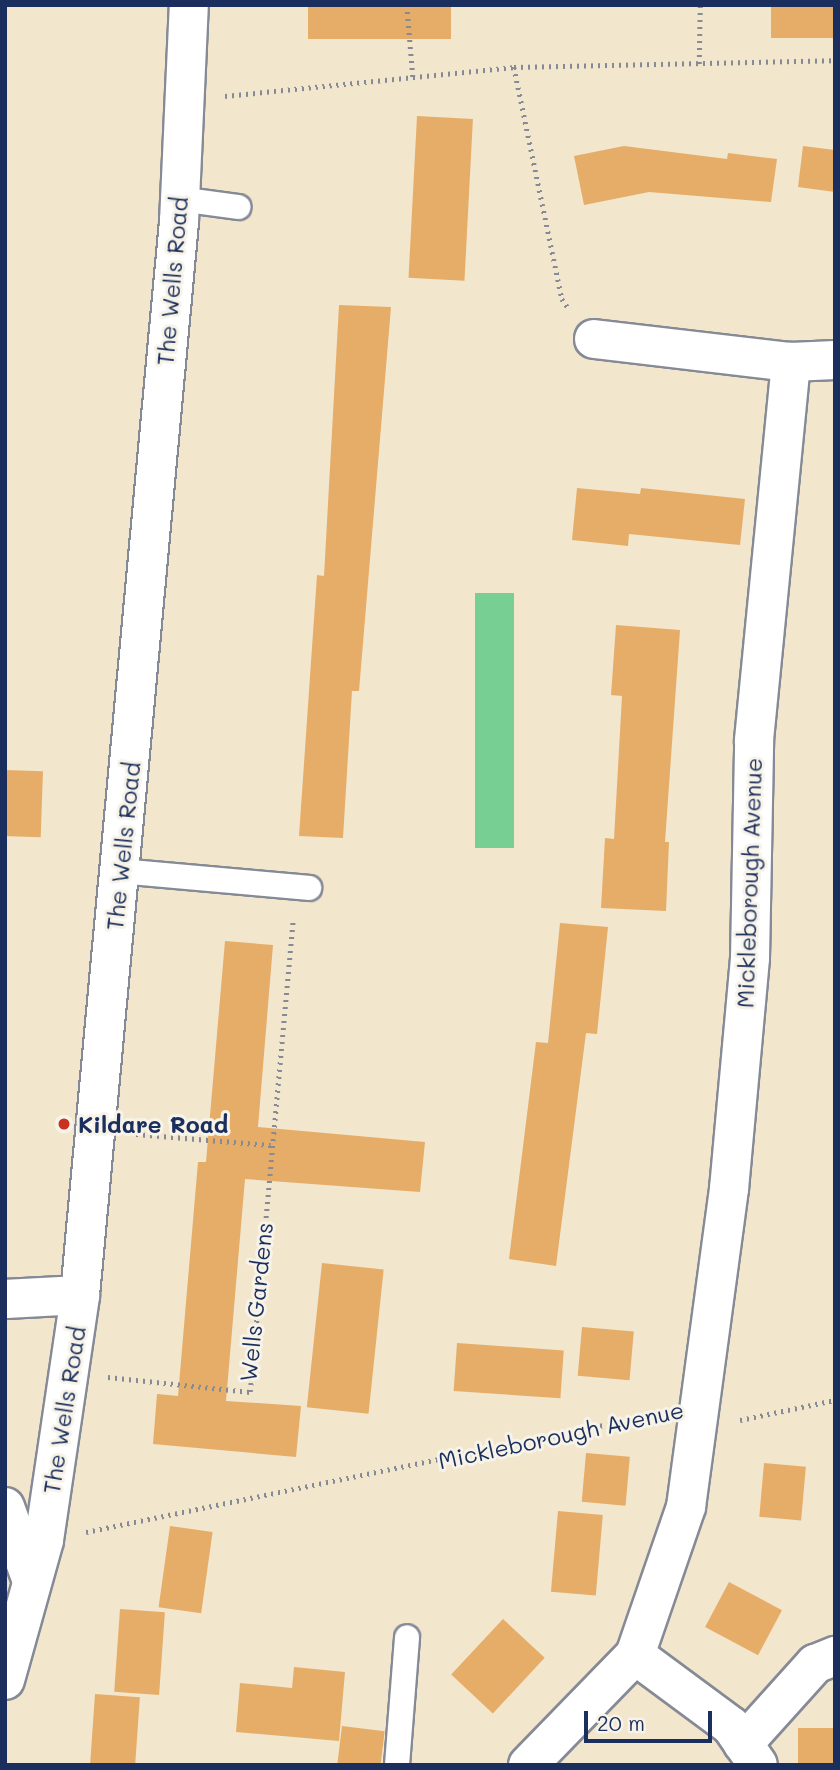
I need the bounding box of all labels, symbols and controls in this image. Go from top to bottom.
street label: The Wells Road [151,196,193,366]
street label: Mickleborough Avenue [731,757,767,1009]
street label: The Wells Road [100,760,146,932]
place label: Kildare Road [78,1110,228,1138]
marker: Kildare Road [56,1116,72,1132]
street label: Wells Gardens [234,1221,278,1383]
street label: The Wells Road [37,1324,91,1496]
street label: Mickleborough Avenue [436,1395,686,1475]
scale bar [588,1696,716,1740]
text: 20 m [597,1709,645,1736]

